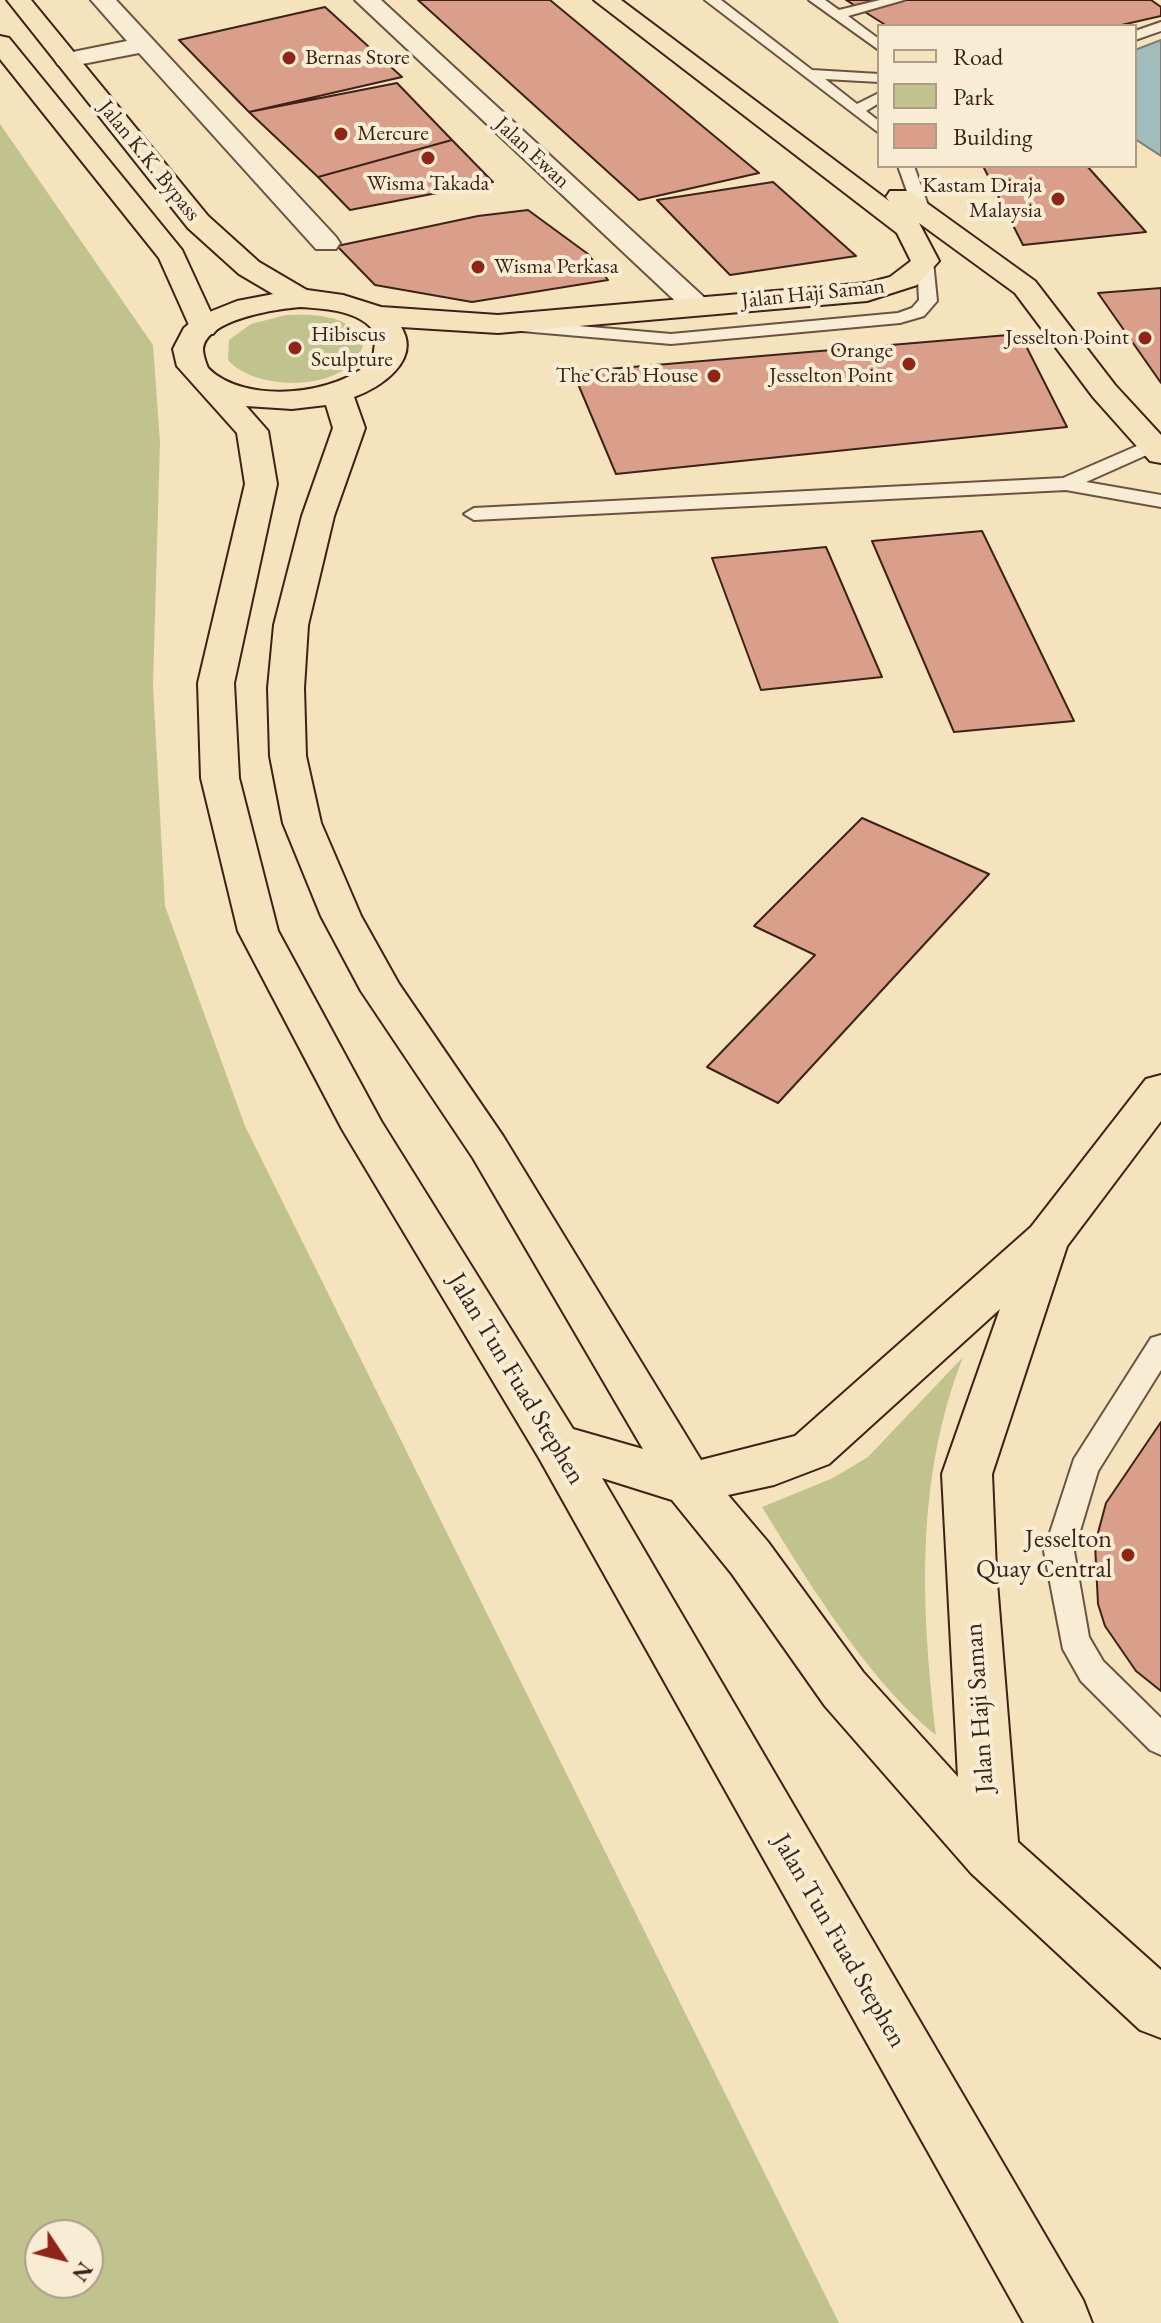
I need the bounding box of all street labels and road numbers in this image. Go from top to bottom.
street label: Jalan K.K. Bypass [92,95,206,227]
street label: Jalan Ewan [489,112,575,194]
street label: Jalan Haji Saman [740,273,886,315]
street label: Jalan Tun Fuad Stephen [440,1268,592,1490]
street label: Jalan Haji Saman [959,1622,1001,1794]
street label: Jalan Tun Fuad Stephen [765,1829,913,2053]

